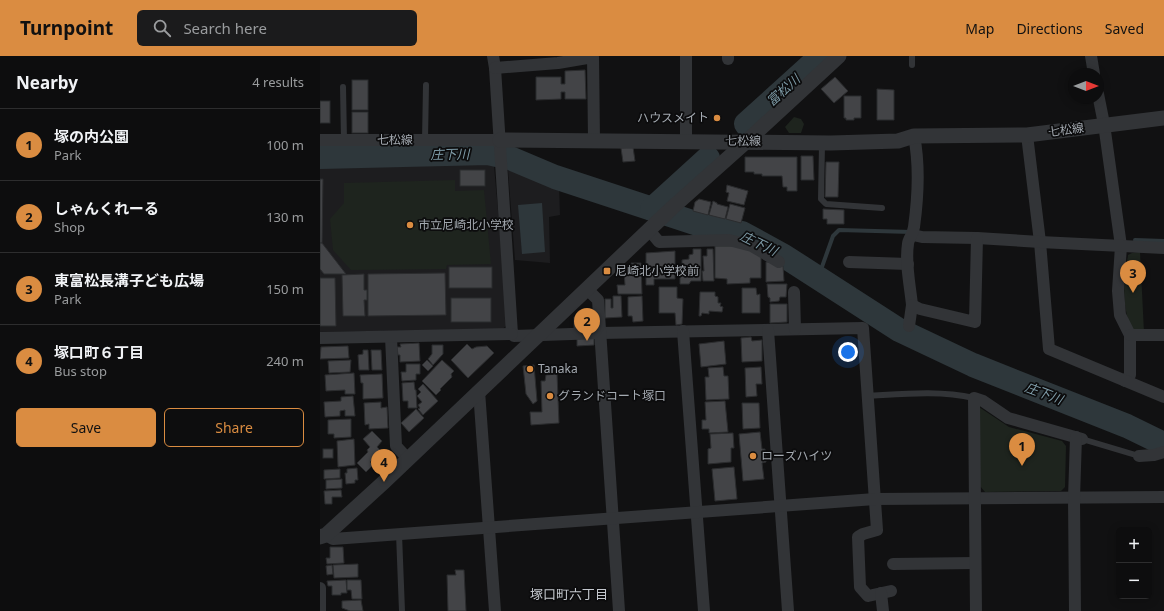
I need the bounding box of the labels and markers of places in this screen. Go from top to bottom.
place label: ハウスメイト [637,109,709,126]
marker: ハウスメイト [712,113,722,123]
place label: 市立尼崎北小学校 [418,216,514,233]
marker: 市立尼崎北小学校 [405,220,415,230]
pin: 3 [1120,260,1146,293]
place label: 尼崎北小学校前 [615,262,699,279]
marker: 尼崎北小学校前 [602,266,612,276]
pin: 2 [574,308,600,341]
place label: Tanaka [538,360,578,377]
marker: Tanaka [525,364,535,374]
place label: グランドコート塚口 [558,387,666,404]
marker: グランドコート塚口 [545,391,555,401]
pin: 1 [1009,433,1035,466]
place label: ローズハイツ [761,447,832,464]
pin: 4 [371,449,397,482]
marker: ローズハイツ [748,451,758,461]

